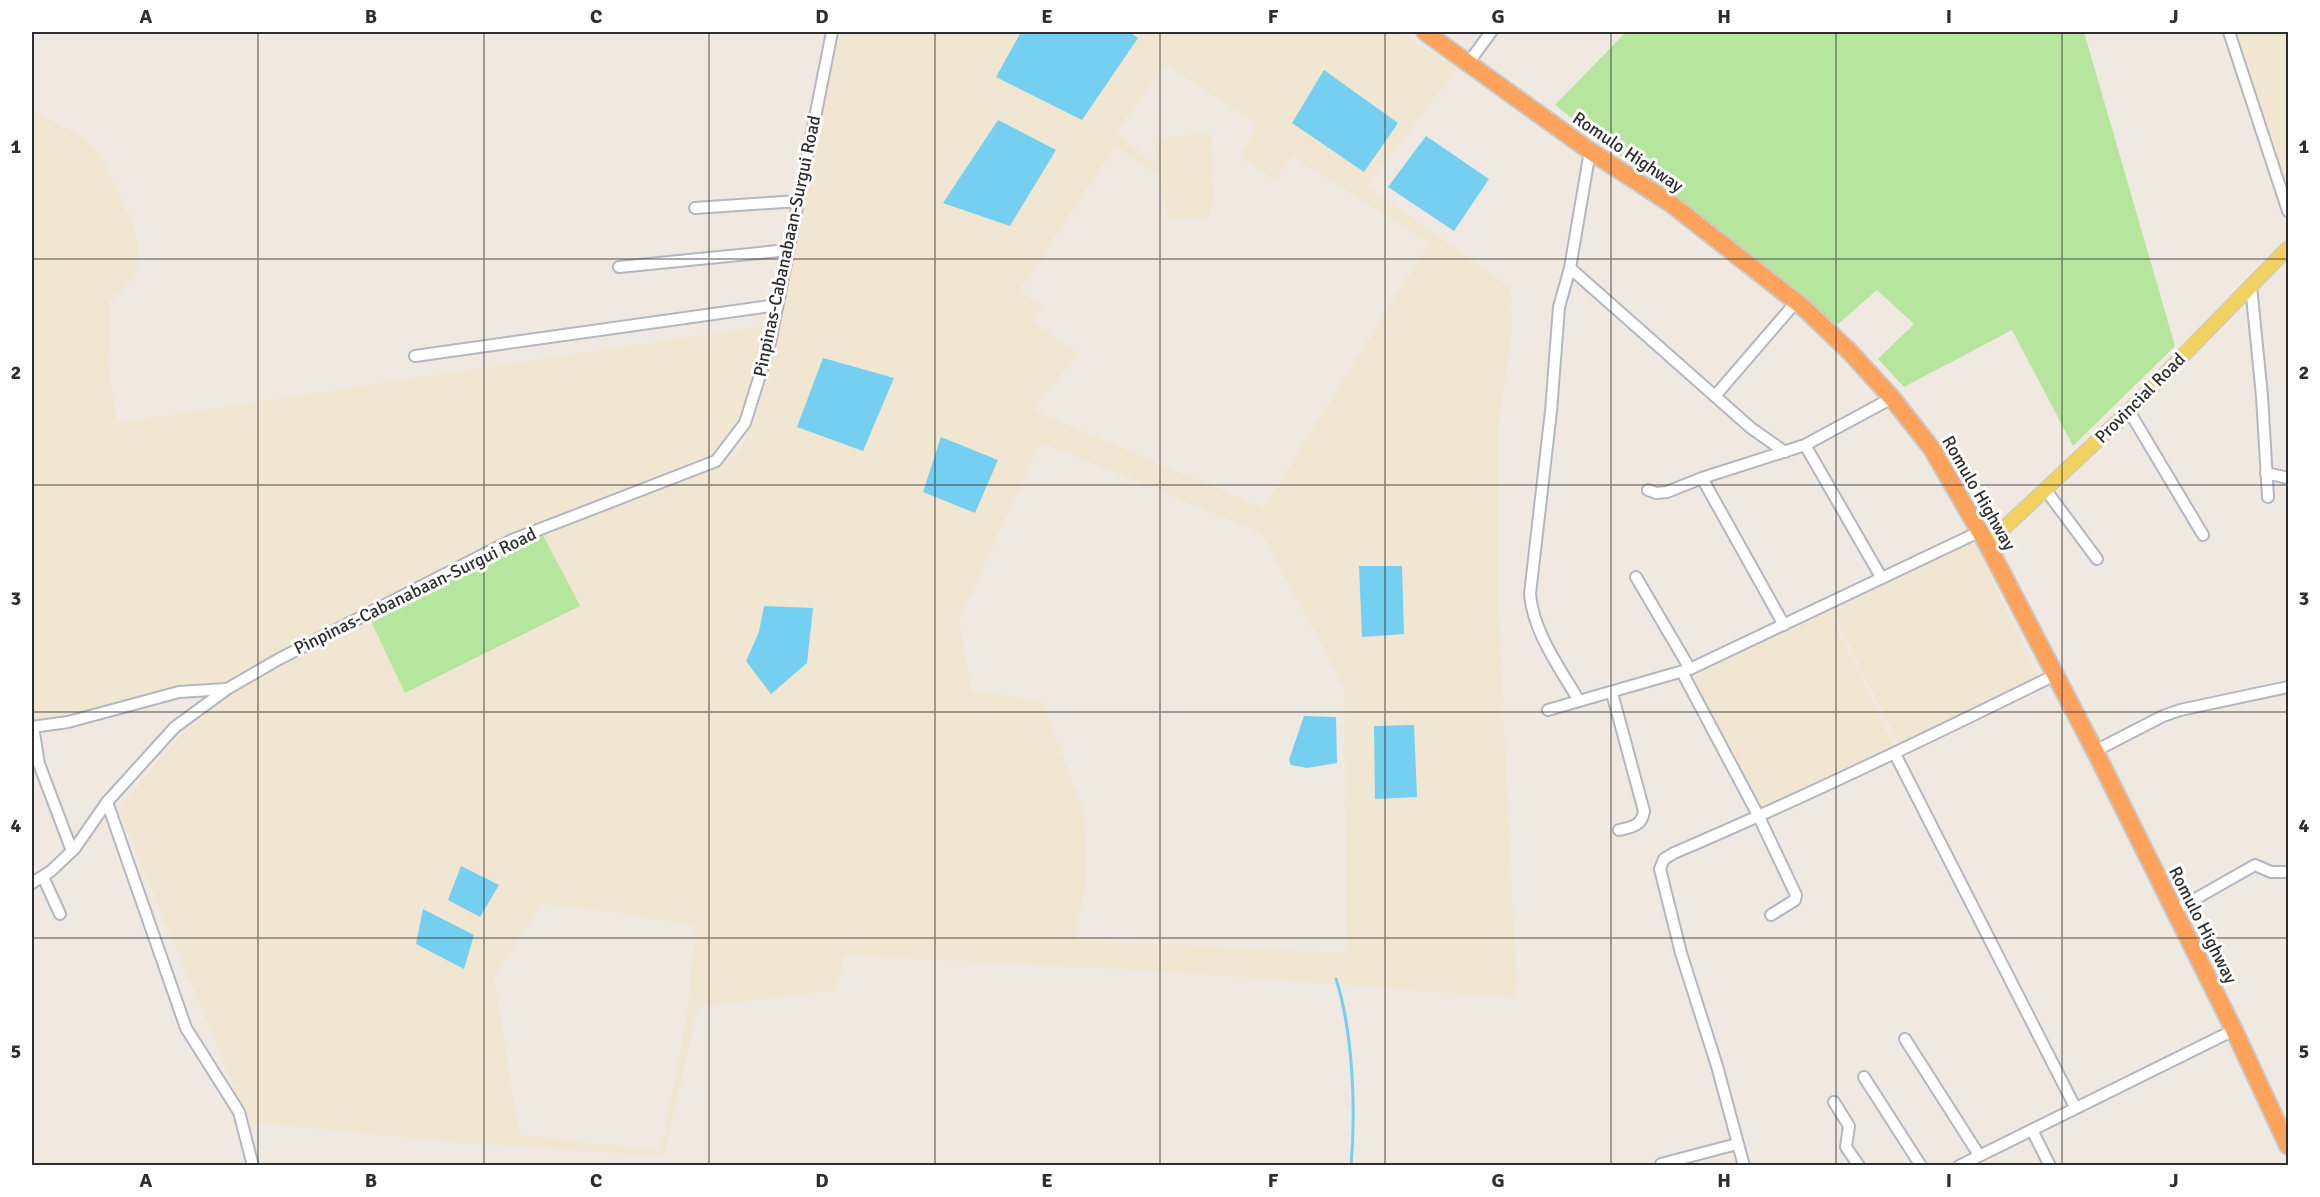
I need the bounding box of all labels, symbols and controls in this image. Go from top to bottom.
text: A [140,4,153,29]
text: B [365,4,377,29]
text: C [590,4,602,29]
text: D [815,4,829,29]
text: E [1041,4,1053,29]
text: F [1268,4,1279,29]
text: G [1491,4,1505,29]
text: H [1717,4,1731,29]
text: I [1946,4,1952,29]
text: J [2169,4,2179,29]
street label: Romulo Highway [1568,107,1688,197]
street label: Pinpinas-Cabanabaan-Surgui Road [749,113,825,379]
text: 1 [11,134,22,159]
text: 1 [2299,134,2310,159]
street label: Provincial Road [2090,348,2190,448]
text: 2 [11,360,21,385]
text: 2 [2299,360,2309,385]
street label: Romulo Highway [1937,432,2021,555]
street label: Pinpinas-Cabanabaan-Surgui Road [290,523,540,659]
text: 3 [11,586,21,611]
text: 3 [2299,586,2309,611]
text: 4 [11,813,22,838]
text: 4 [2299,813,2310,838]
street label: Romulo Highway [2164,863,2242,988]
text: 5 [11,1039,21,1064]
text: 5 [2299,1039,2309,1064]
text: A [140,1168,153,1193]
text: B [365,1168,377,1193]
text: C [590,1168,602,1193]
text: D [815,1168,829,1193]
text: E [1041,1168,1053,1193]
text: F [1268,1168,1279,1193]
text: G [1491,1168,1505,1193]
text: H [1717,1168,1731,1193]
text: I [1946,1168,1952,1193]
text: J [2169,1168,2179,1193]

